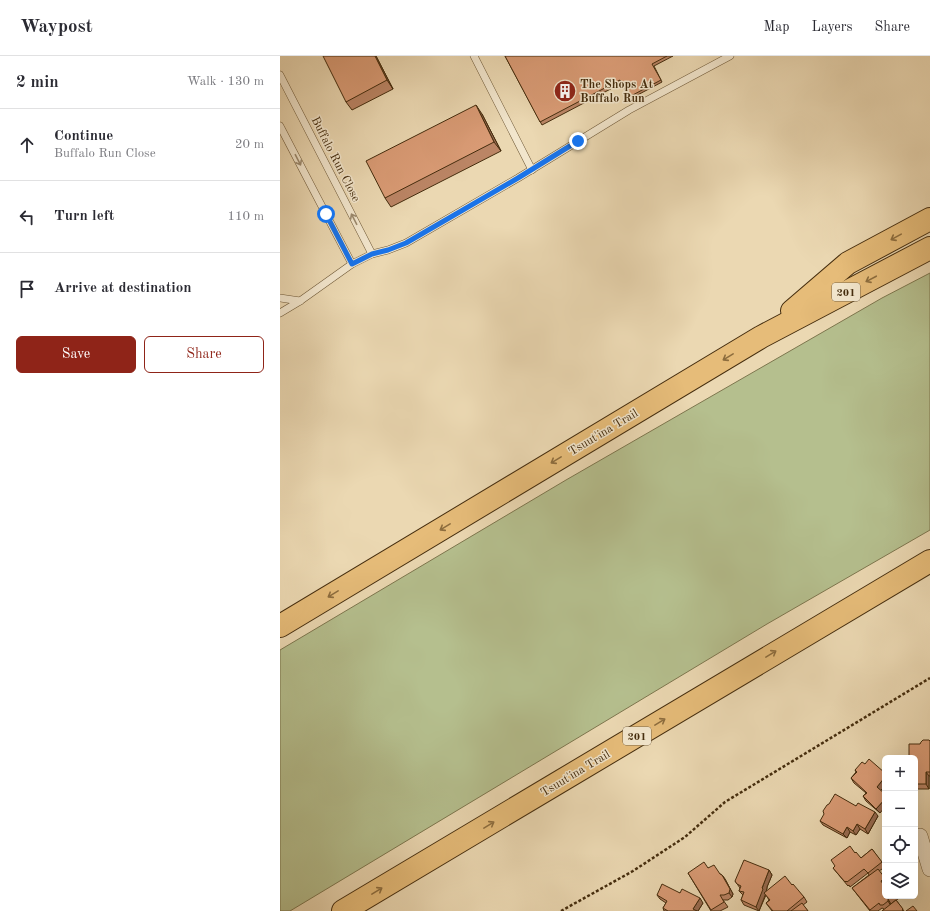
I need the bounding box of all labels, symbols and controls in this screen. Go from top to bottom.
text: Waypost [20,18,93,37]
text: Map [764,20,790,34]
text: Layers [812,20,853,34]
text: Share [875,20,910,34]
text: 2 min [16,74,59,91]
text: Walk · 130 m [187,75,264,88]
building icon: The Shops At Buffalo Run [552,78,578,104]
place label: The Shops At Buffalo Run [580,79,654,105]
street label: Buffalo Run Close [308,115,362,204]
text: Continue [54,129,113,144]
route end [569,132,587,150]
icon: ahead [16,134,38,156]
text: 20 m [235,138,264,151]
text: Buffalo Run Close [54,147,156,160]
one-way arrow [295,154,302,166]
route start [317,205,335,223]
icon: left [16,206,38,228]
text: Turn left [54,209,114,224]
text: 110 m [227,210,264,223]
one-way arrow [350,213,357,225]
one-way arrow [890,234,902,242]
one-way arrow [865,276,877,283]
icon: arrive [16,278,38,300]
text: Arrive at destination [54,281,192,296]
road number: 201 [832,283,860,301]
button: Save [16,336,136,373]
button: Share [144,336,264,373]
one-way arrow [722,354,734,362]
street label: Tsuut'ina Trail [567,407,640,458]
one-way arrow [550,457,562,465]
one-way arrow [440,523,451,531]
one-way arrow [327,590,339,598]
one-way arrow [765,650,777,658]
one-way arrow [654,717,666,725]
road number: 201 [623,727,651,745]
street label: Tsuut'ina Trail [539,748,612,799]
map controls [882,755,918,899]
button: + [882,755,918,791]
button: − [882,791,918,827]
one-way arrow [483,820,495,828]
button: locate [882,827,918,863]
button: layers [882,863,918,899]
one-way arrow [371,887,383,895]

